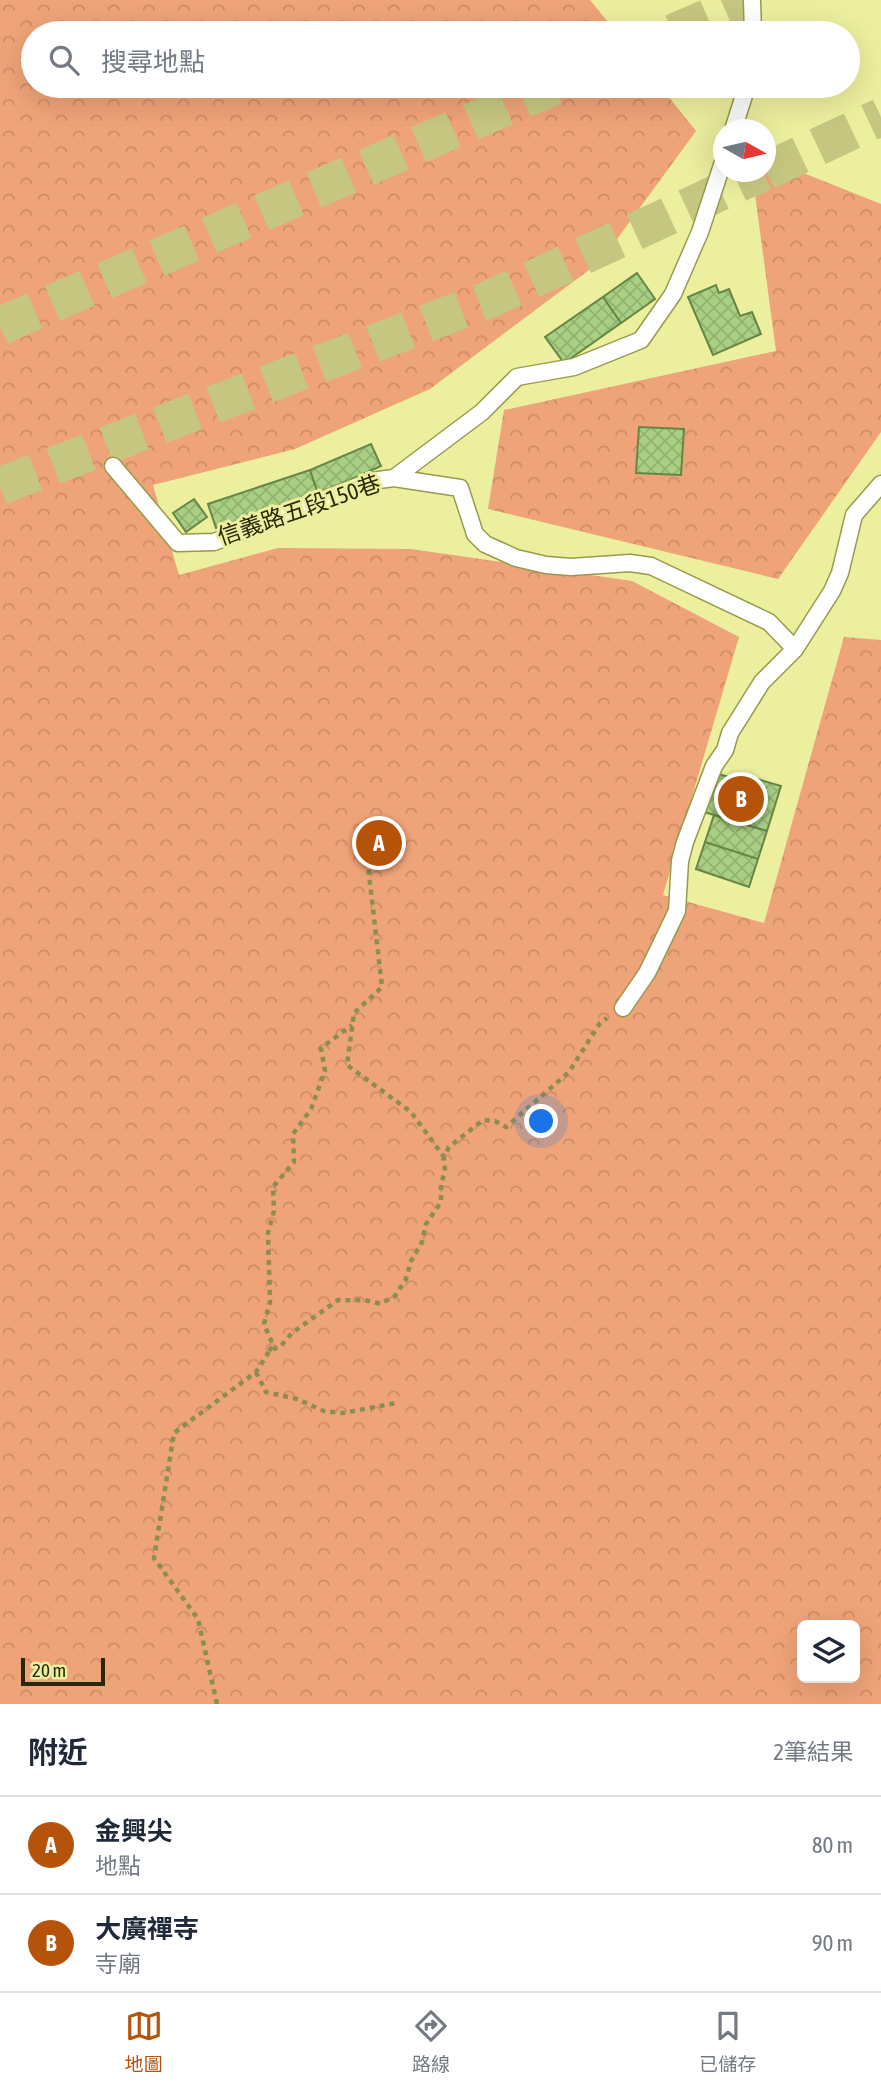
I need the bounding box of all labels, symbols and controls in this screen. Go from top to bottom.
search box [21,21,860,98]
icon: search [45,41,83,79]
text: 搜尋地點 [101,47,205,77]
north arrow [713,119,776,182]
street label: 信義路五段150巷 [214,470,384,550]
pin: B [718,773,764,825]
pin: A [356,817,402,869]
your location [524,1104,558,1138]
map controls [797,1620,860,1683]
button: layers [797,1620,860,1683]
scale bar [21,1655,105,1687]
text: 20 m [32,1659,66,1681]
text: 附近 [28,1735,88,1769]
text: 2筆結果 [773,1739,853,1765]
text: 金興尖 [95,1816,173,1846]
text: A [45,1832,57,1858]
text: 80 m [812,1832,853,1858]
text: 地點 [95,1853,141,1879]
text: 大廣禪寺 [95,1914,199,1944]
text: B [46,1930,56,1956]
text: 90 m [812,1930,853,1956]
text: 寺廟 [95,1951,141,1977]
tab: 地圖 [125,2007,163,2076]
tab: 路線 [412,2007,450,2076]
tab: 已儲存 [699,2007,756,2076]

